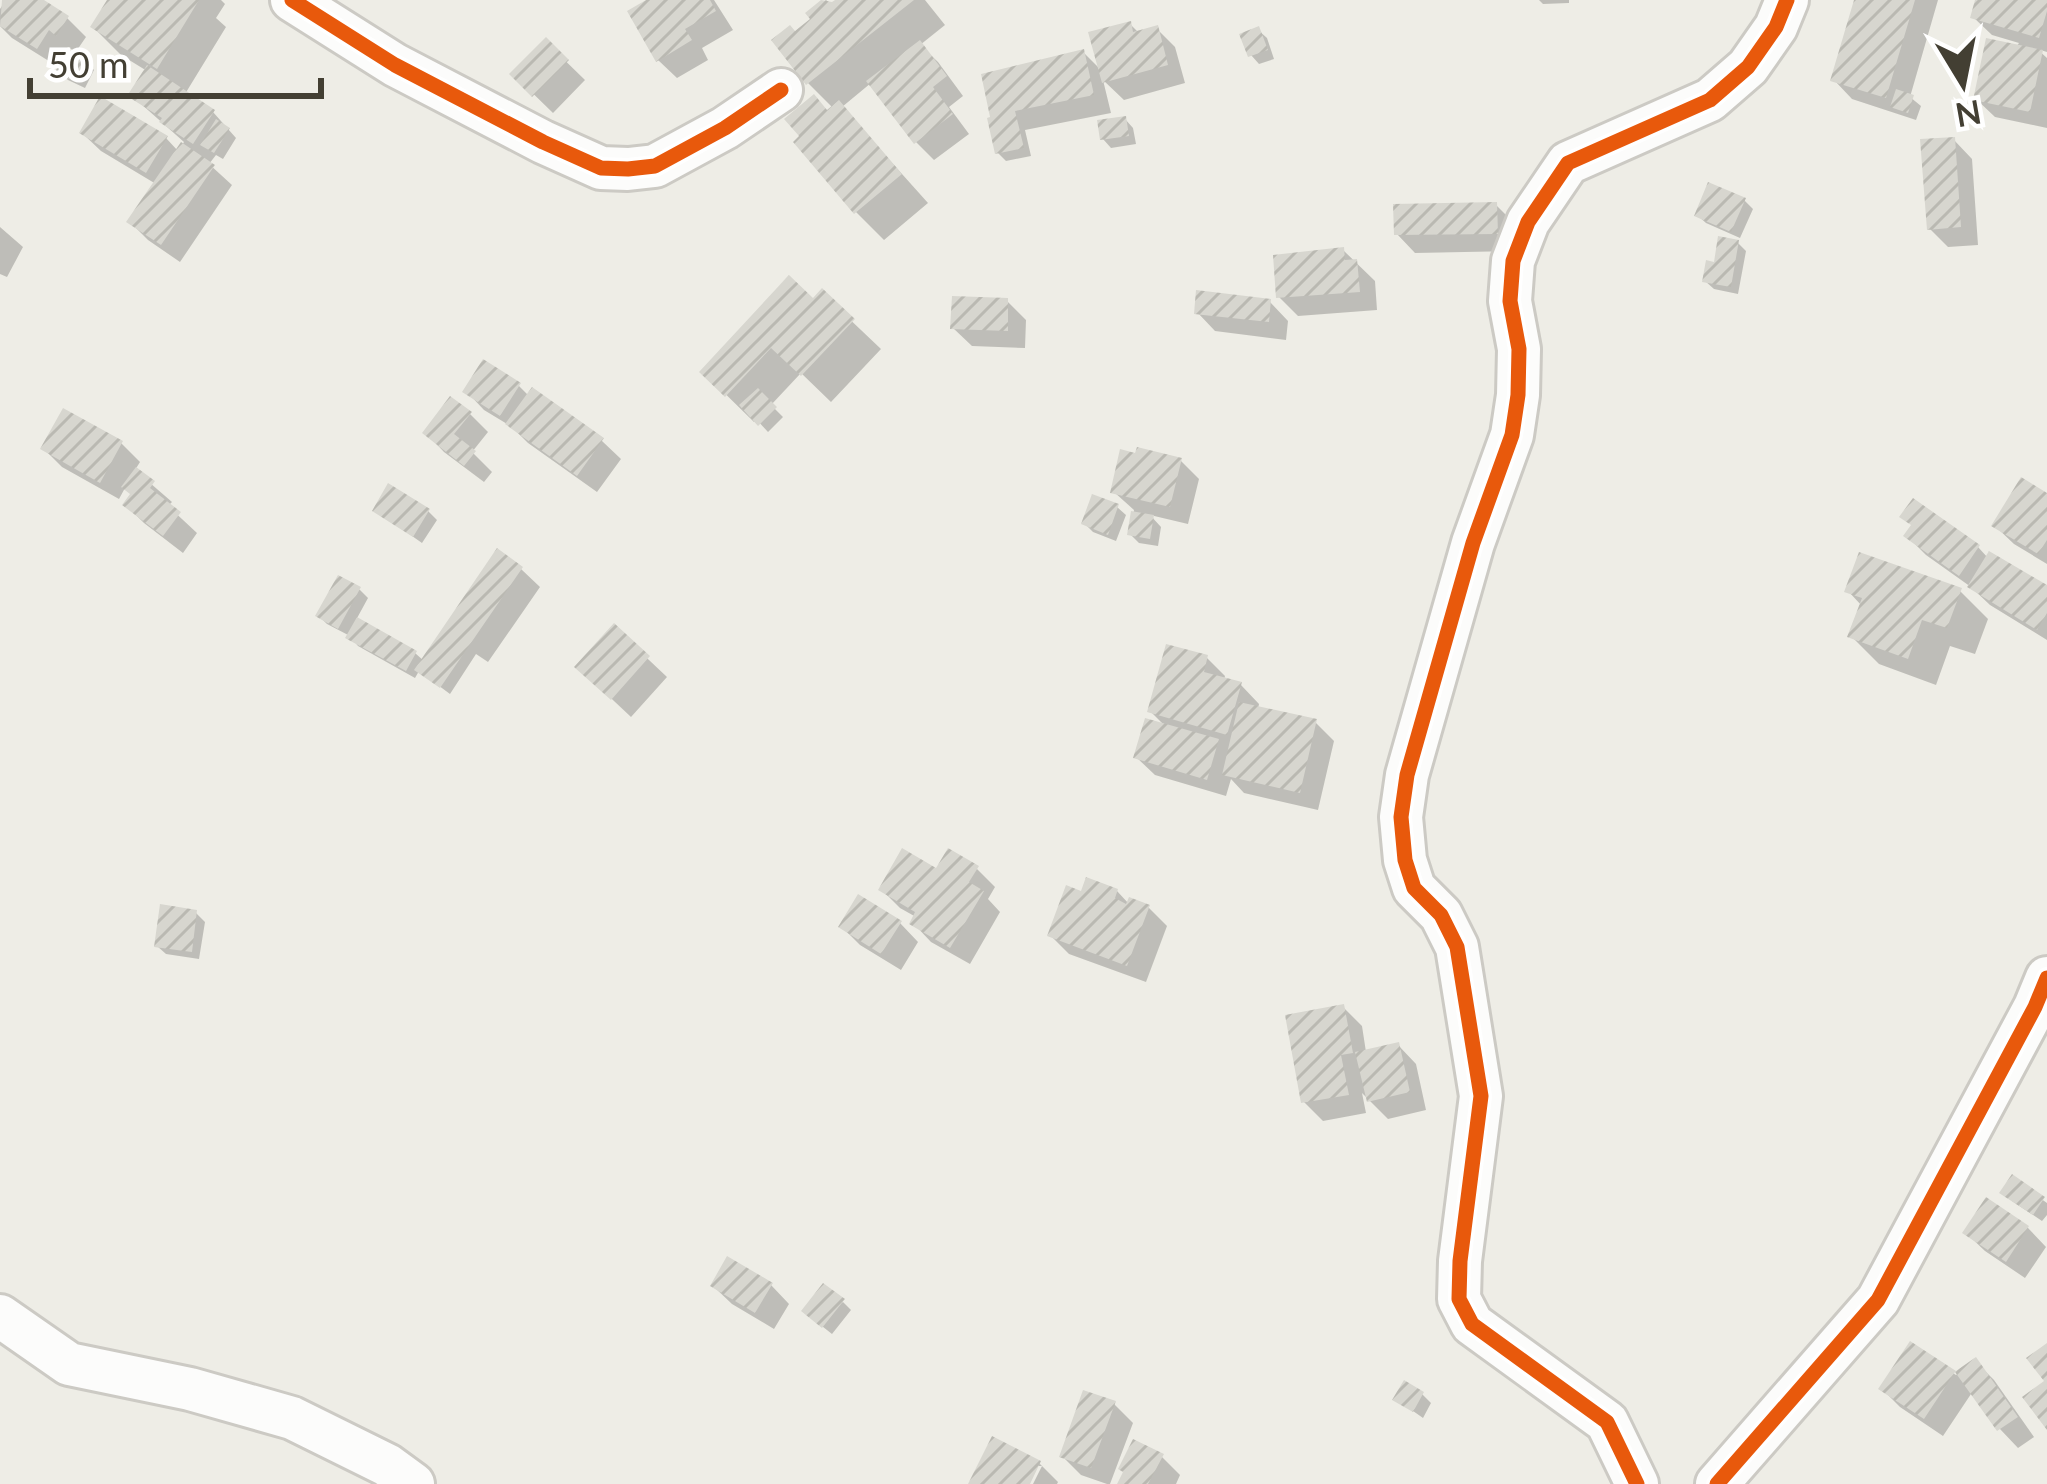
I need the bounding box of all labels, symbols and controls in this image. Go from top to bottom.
scale bar [30,24,321,98]
north arrow [1903,24,2023,144]
text: 50 m [48,42,129,86]
text: N [1952,93,1984,136]

